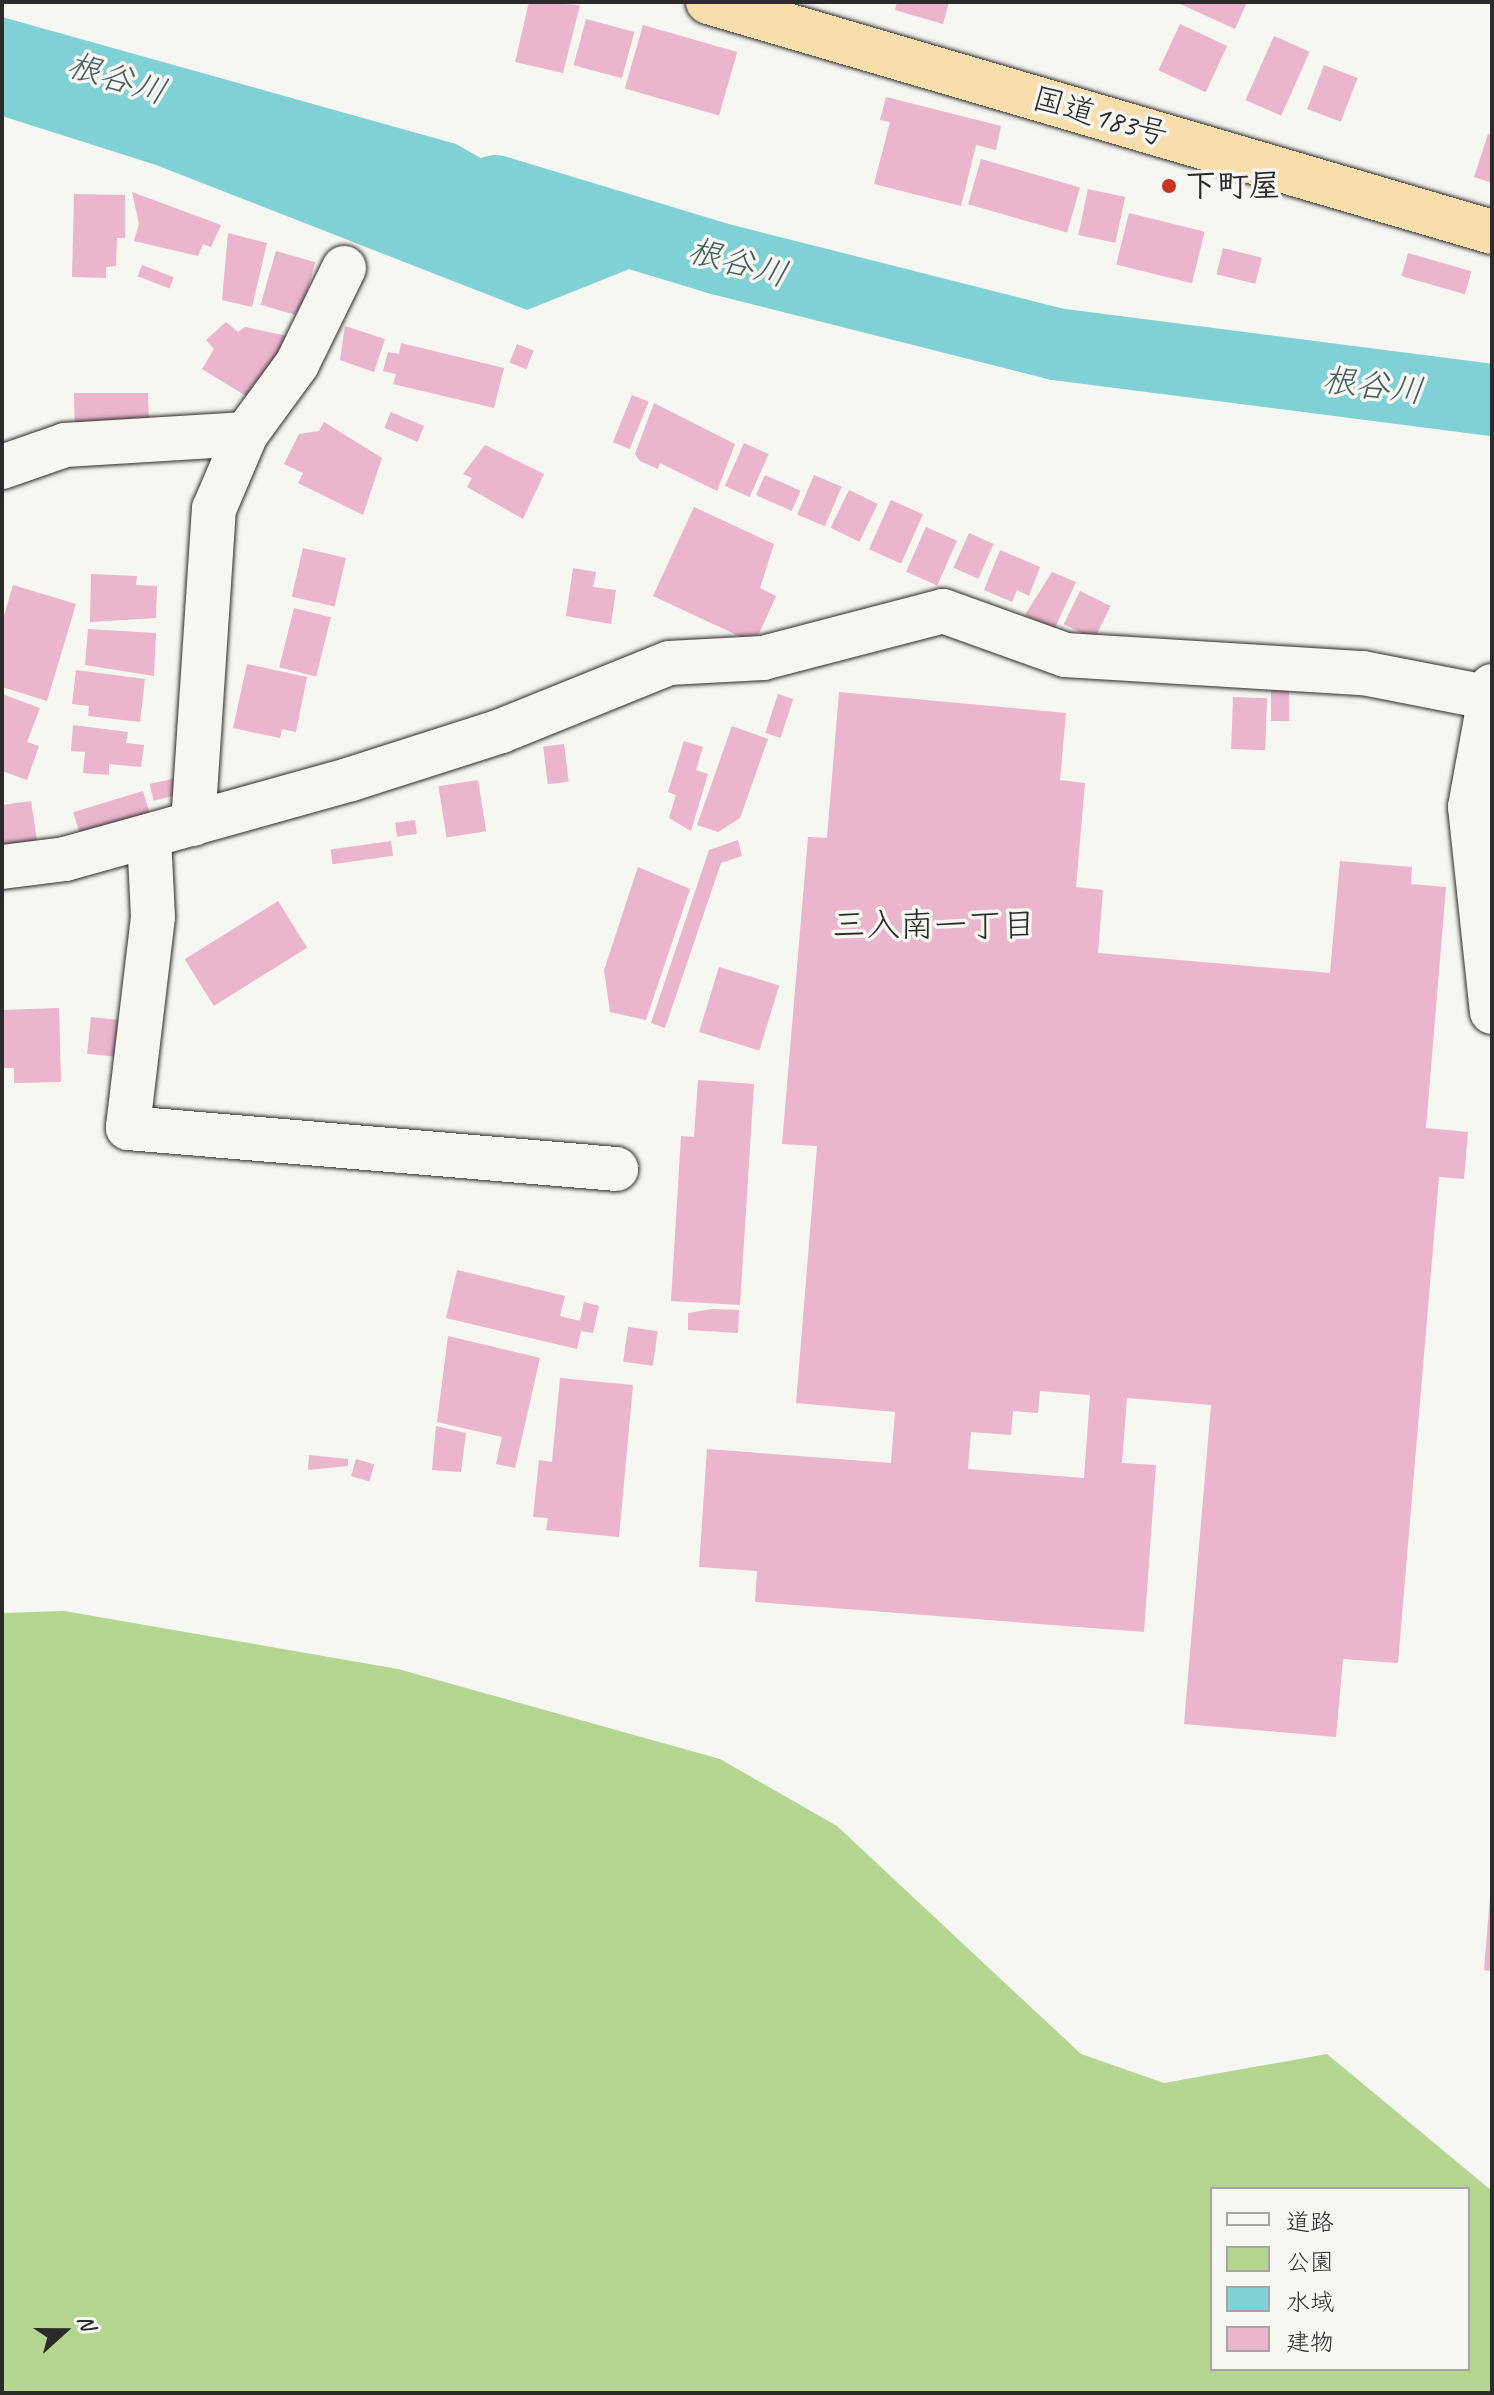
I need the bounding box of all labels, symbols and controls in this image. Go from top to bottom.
water label: 根谷川 [62,44,172,112]
street label: 国道183号 [1028,79,1172,155]
place label: 下町屋 [1185,167,1281,205]
marker: 下町屋 [1160,177,1178,195]
water label: 根谷川 [683,229,793,295]
water label: 根谷川 [1320,359,1426,411]
district label: 三入南一丁目 [832,905,1036,945]
legend [1210,2187,1470,2371]
text: 道路 [1286,2207,1334,2237]
text: 公園 [1286,2247,1334,2277]
text: 水域 [1286,2287,1334,2317]
north arrow [24,2291,104,2371]
text: N [71,2311,102,2334]
text: 建物 [1286,2327,1334,2357]

